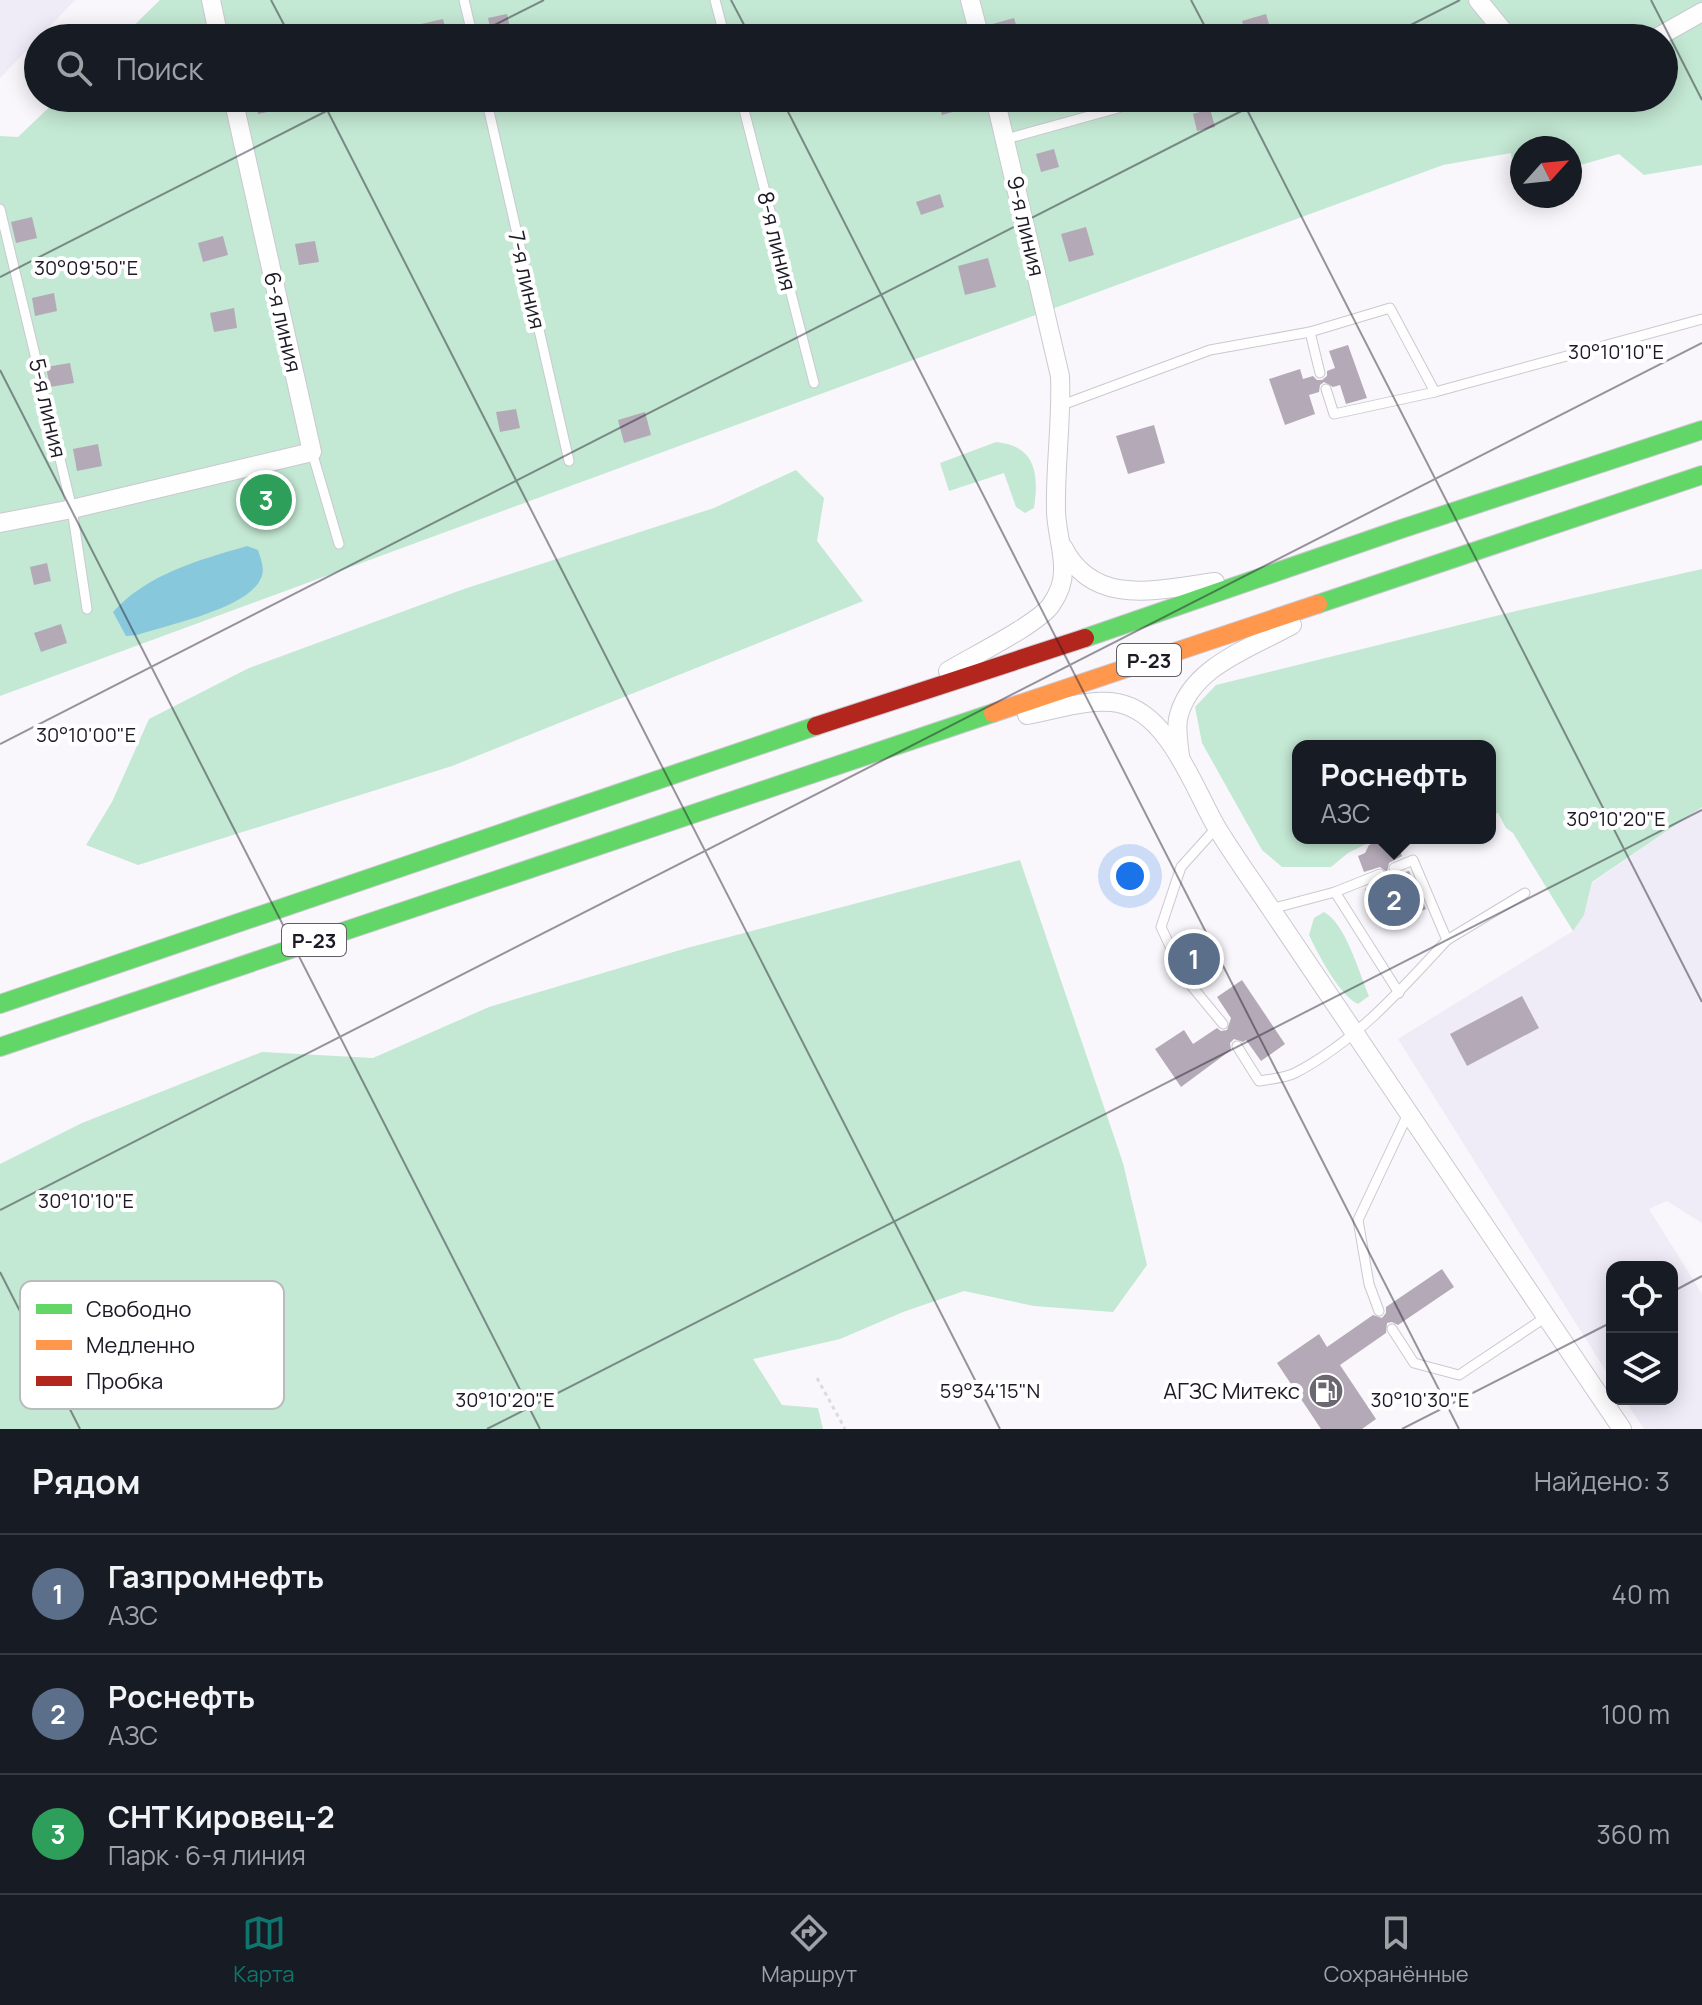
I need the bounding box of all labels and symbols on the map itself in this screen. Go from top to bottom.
north arrow [1510,136,1582,208]
street label: 9-я линия [1000,173,1052,279]
street label: 8-я линия [750,188,804,294]
street label: 7-я линия [501,228,553,332]
text: 30°09'50"E [34,254,138,281]
street label: 6-я линия [257,269,309,375]
text: 30°10'10"E [1568,338,1664,365]
street label: 5-я линия [22,355,74,461]
pin: 3 [240,470,292,530]
road number: Р-23 [1117,644,1181,676]
text: 30°10'00"E [36,721,136,748]
text: 30°10'20"E [1566,805,1666,832]
your location [1110,856,1150,896]
pin: 2 [1368,870,1420,930]
road number: Р-23 [282,924,346,956]
pin: 1 [1168,929,1220,989]
text: 30°10'10"E [38,1187,134,1214]
legend [20,1281,284,1409]
text: Свободно [86,1294,192,1324]
text: Медленно [86,1330,195,1360]
text: Пробка [86,1366,163,1396]
fuel station icon: АГЗС Митекс [1307,1372,1345,1410]
place label: АГЗС Митекс [1163,1376,1300,1406]
text: 59°34'15"N [940,1377,1040,1404]
text: 30°10'20"E [455,1386,555,1413]
text: 30°10'30"E [1370,1386,1470,1413]

